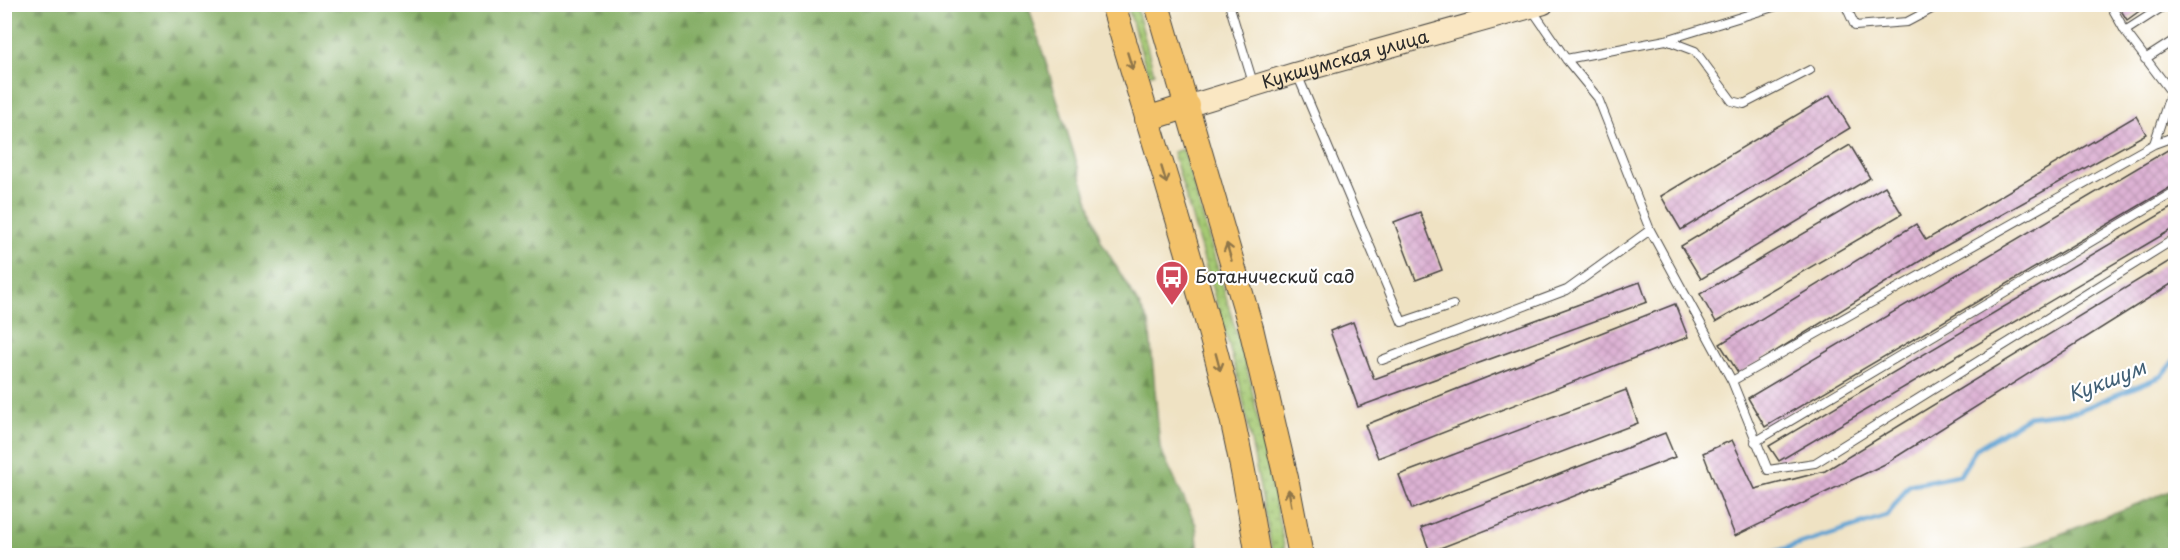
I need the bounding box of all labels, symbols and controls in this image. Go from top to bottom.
street label: Кукшумская улица [1258,22,1432,95]
one-way arrow [1125,51,1136,70]
one-way arrow [1159,165,1170,184]
one-way arrow [1223,243,1235,262]
bus stop icon: Ботанический сад [1154,259,1190,306]
place label: Ботанический сад [1195,262,1355,289]
water label: Кукшум [2063,351,2151,409]
one-way arrow [1213,352,1224,371]
one-way arrow [1284,489,1295,508]

